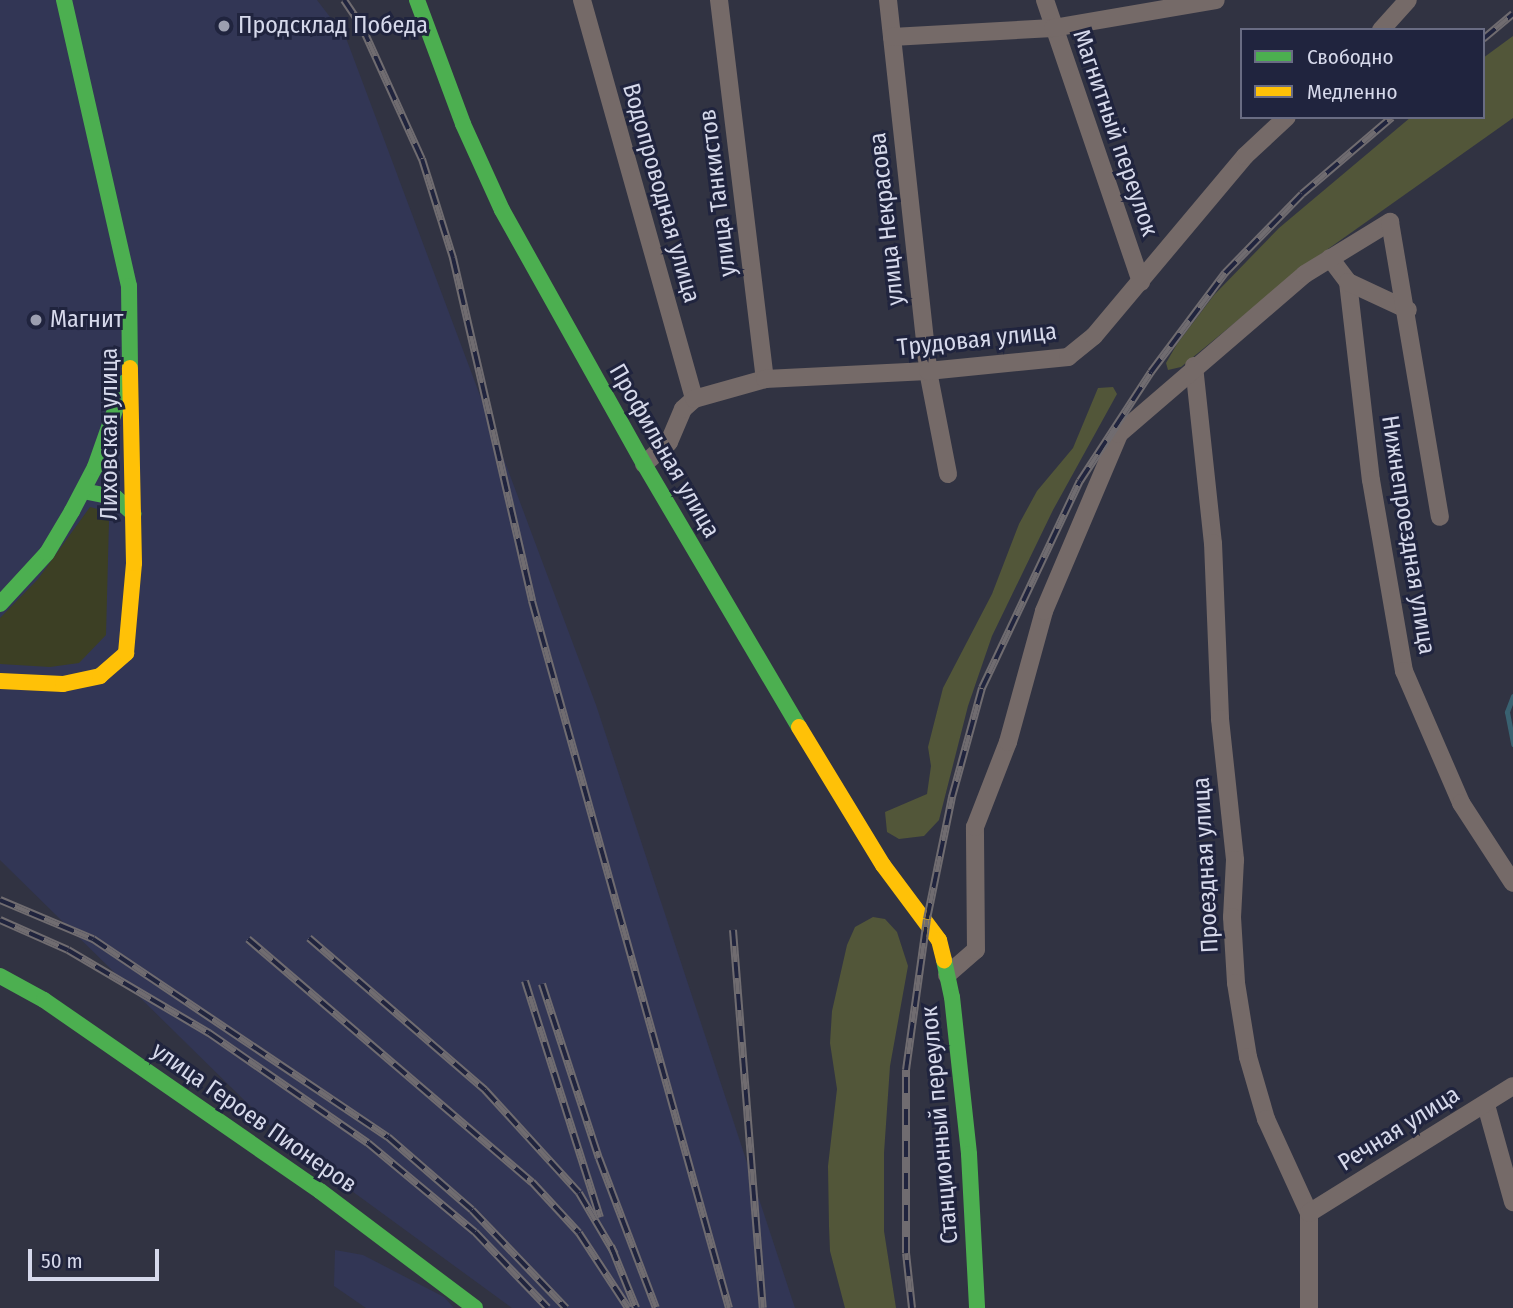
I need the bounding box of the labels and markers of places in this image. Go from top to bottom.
place label: Продсклад Победа [238,12,428,40]
marker: Продсклад Победа [216,18,232,34]
place label: Магнит [50,306,124,334]
marker: Магнит [28,312,44,328]

